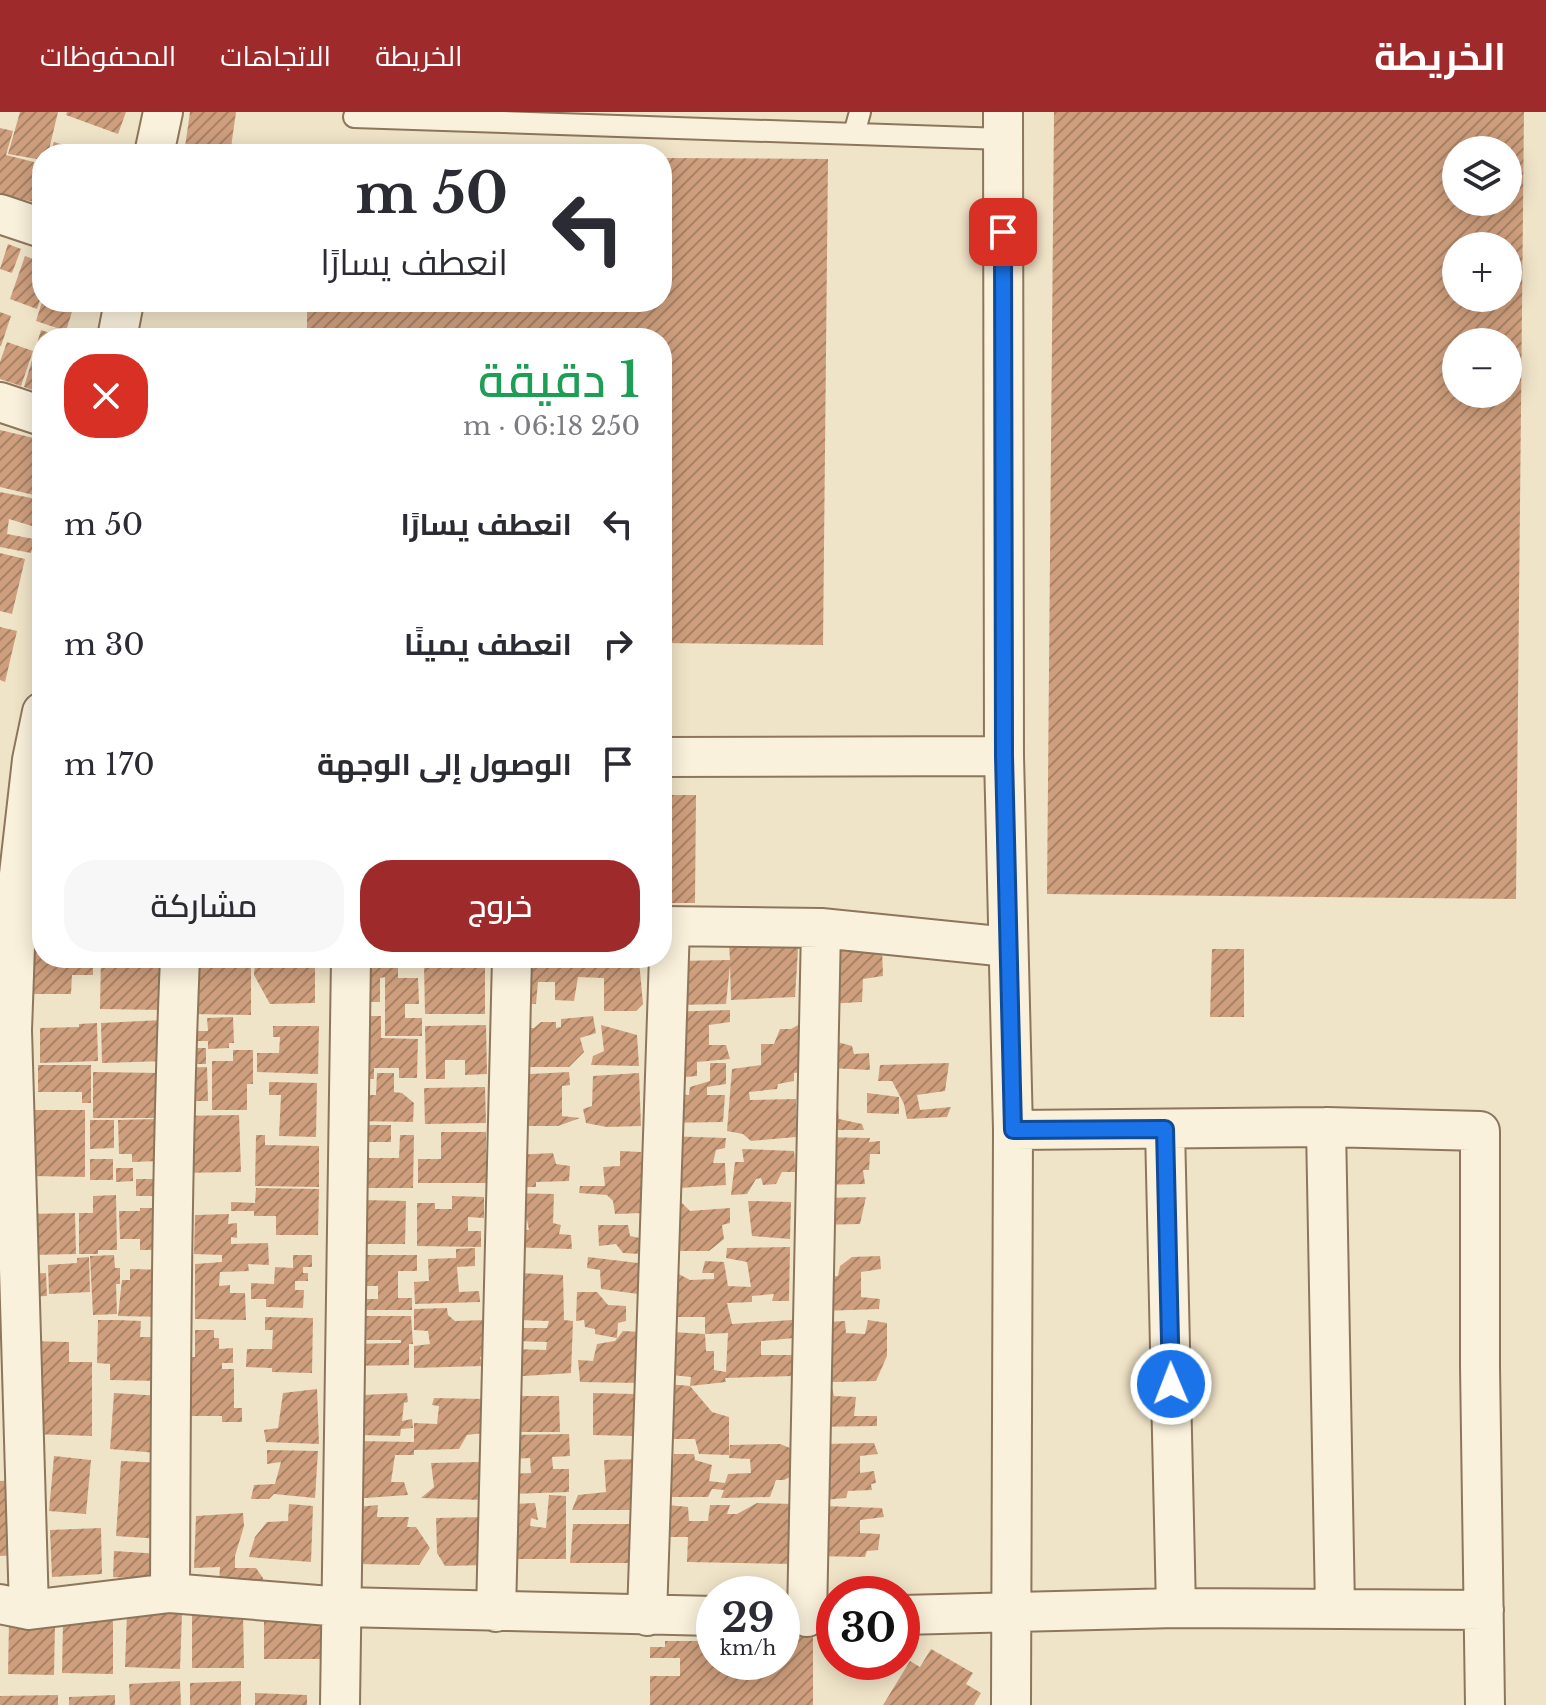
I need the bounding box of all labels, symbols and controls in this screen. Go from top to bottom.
text: الخريطة [1374,33,1506,80]
text: المحفوظات [40,39,176,74]
text: الاتجاهات [220,39,331,74]
text: الخريطة [375,39,463,74]
map controls [1442,136,1522,408]
button: layers [1442,136,1522,216]
text: 50 m [356,159,508,228]
icon: left [536,176,640,280]
pin [969,198,1037,266]
icon: arrive [981,210,1025,254]
button: + [1442,232,1522,312]
text: انعطف يسارًا [320,240,508,285]
button: − [1442,328,1522,408]
text: 1 دقيقة [478,350,640,410]
button: close [64,354,148,438]
text: 250 m · 06:18 [463,410,640,442]
icon: left [596,502,640,546]
text: 50 m [64,506,143,543]
text: انعطف يسارًا [400,506,572,543]
icon: right [596,622,640,666]
text: 30 m [64,626,145,663]
text: انعطف يمينًا [404,626,572,663]
icon: arrive [596,742,640,786]
text: 170 m [64,746,155,783]
text: الوصول إلى الوجهة [317,746,572,783]
button: مشاركة [64,860,344,952]
button: خروج [360,860,640,952]
position arrow [1129,1342,1213,1426]
speed limit sign: 30 [816,1576,920,1680]
text: 29 [722,1593,775,1643]
text: km/h [720,1636,776,1660]

